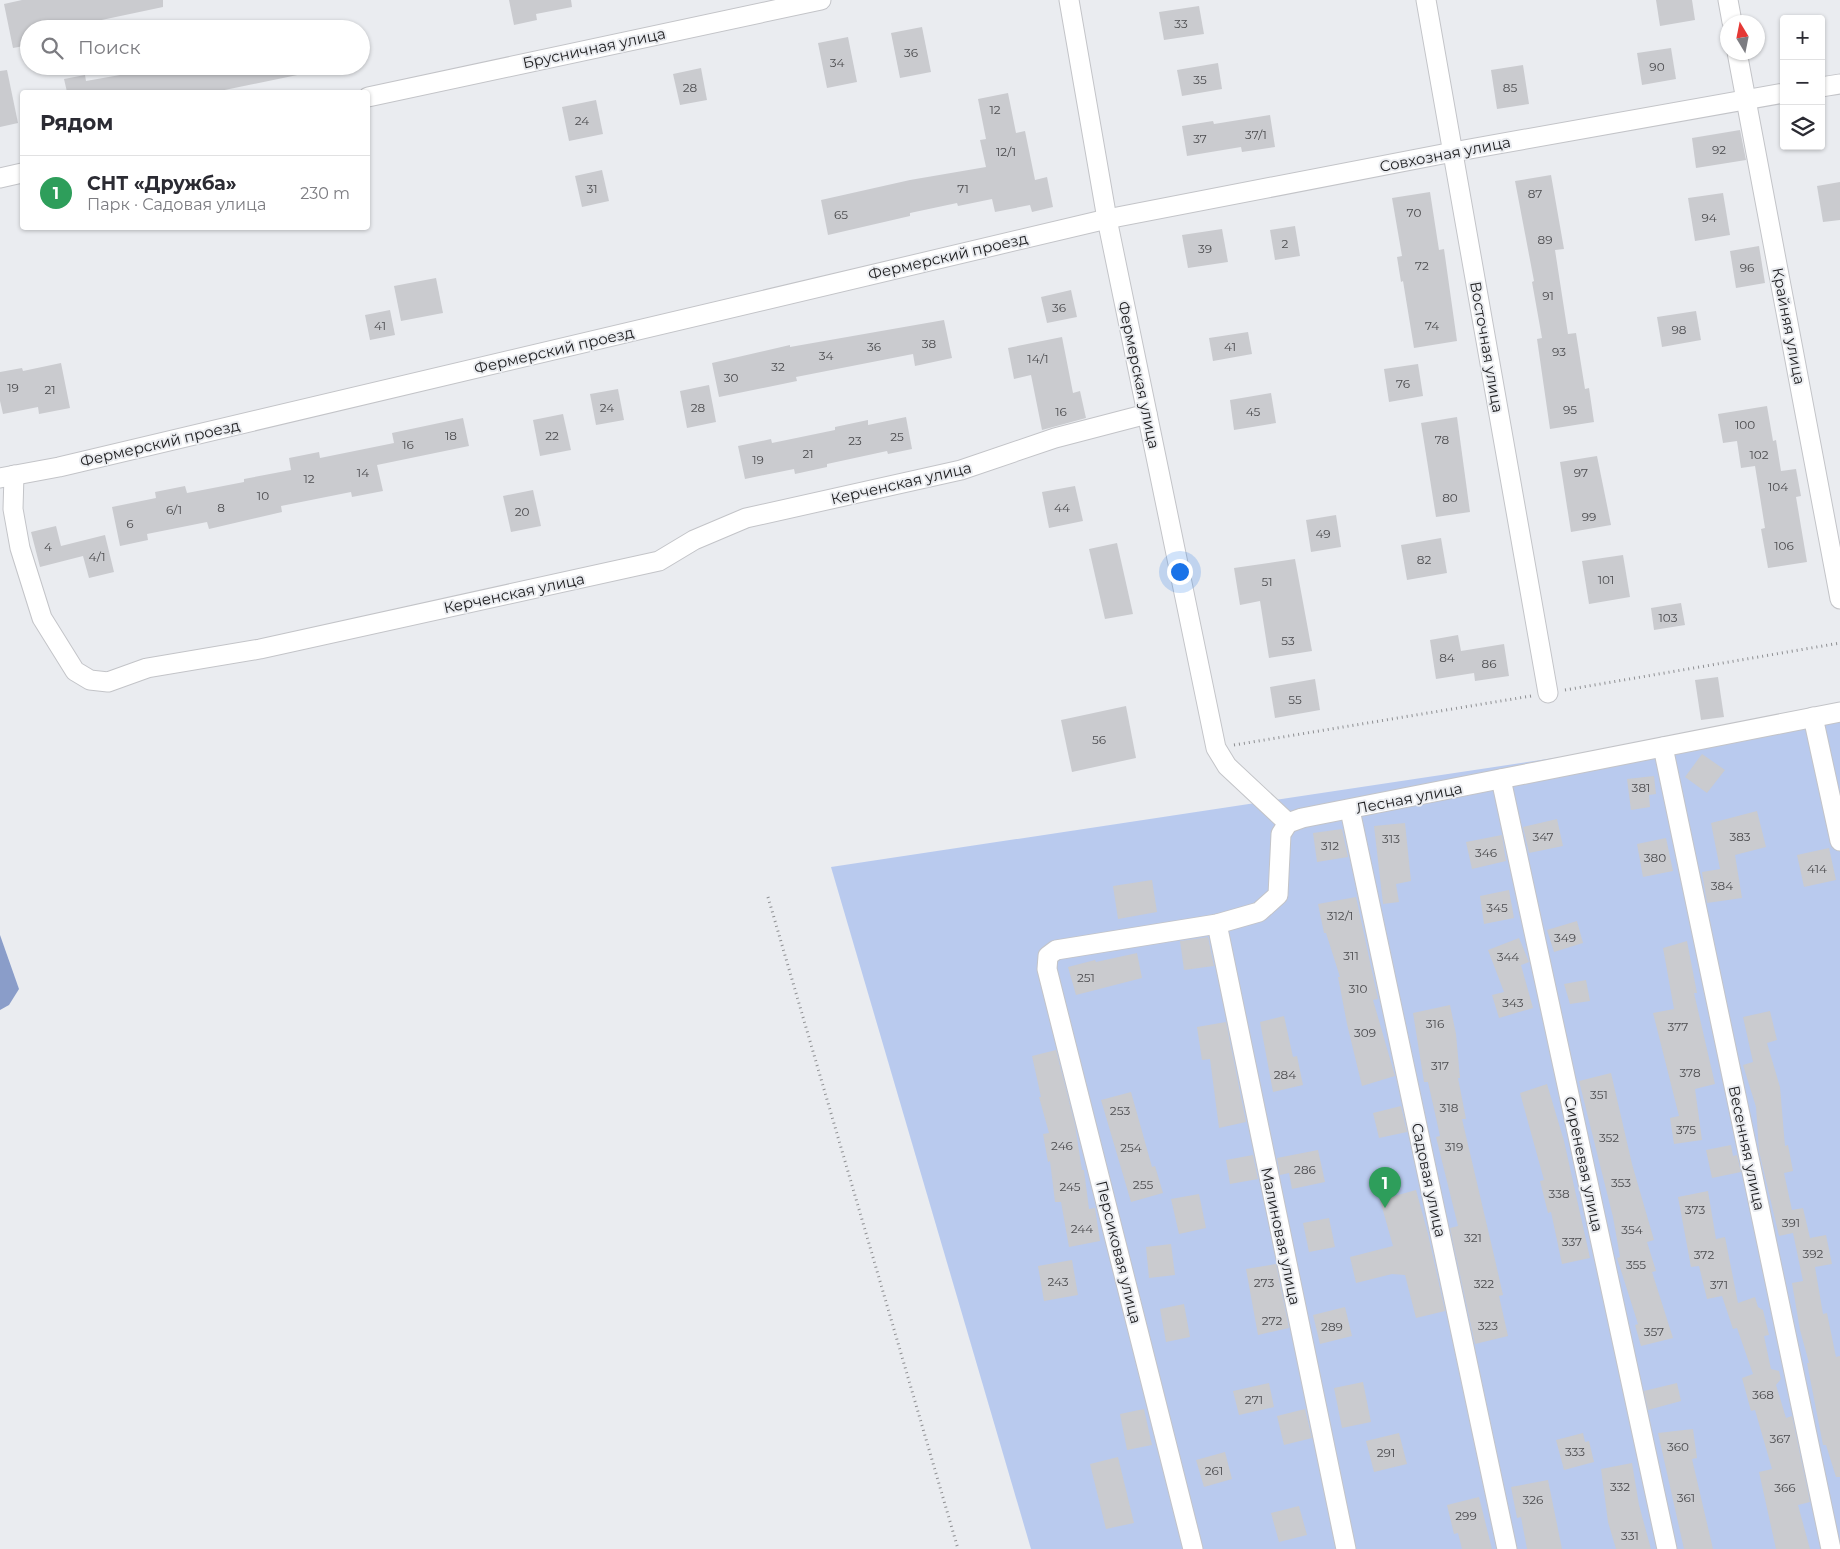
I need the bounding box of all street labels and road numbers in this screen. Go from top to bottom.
street label: Брусничная улица [521,24,667,72]
street label: Совхозная улица [1378,132,1512,176]
street label: Фермерский проезд [866,228,1030,284]
street label: Крайняя улица [1768,266,1810,386]
street label: Восточная улица [1466,280,1508,414]
street label: Фермерская улица [1114,299,1164,451]
street label: Фермерский проезд [472,322,636,378]
street label: Фермерский проезд [78,415,242,471]
street label: Керченская улица [829,458,973,508]
street label: Керченская улица [442,569,586,617]
street label: Лесная улица [1354,778,1464,818]
street label: Весенняя улица [1724,1084,1770,1212]
street label: Сиреневая улица [1560,1095,1608,1233]
street label: Садовая улица [1408,1121,1450,1239]
street label: Малиновая улица [1257,1165,1305,1307]
street label: Персиковая улица [1092,1179,1146,1325]

